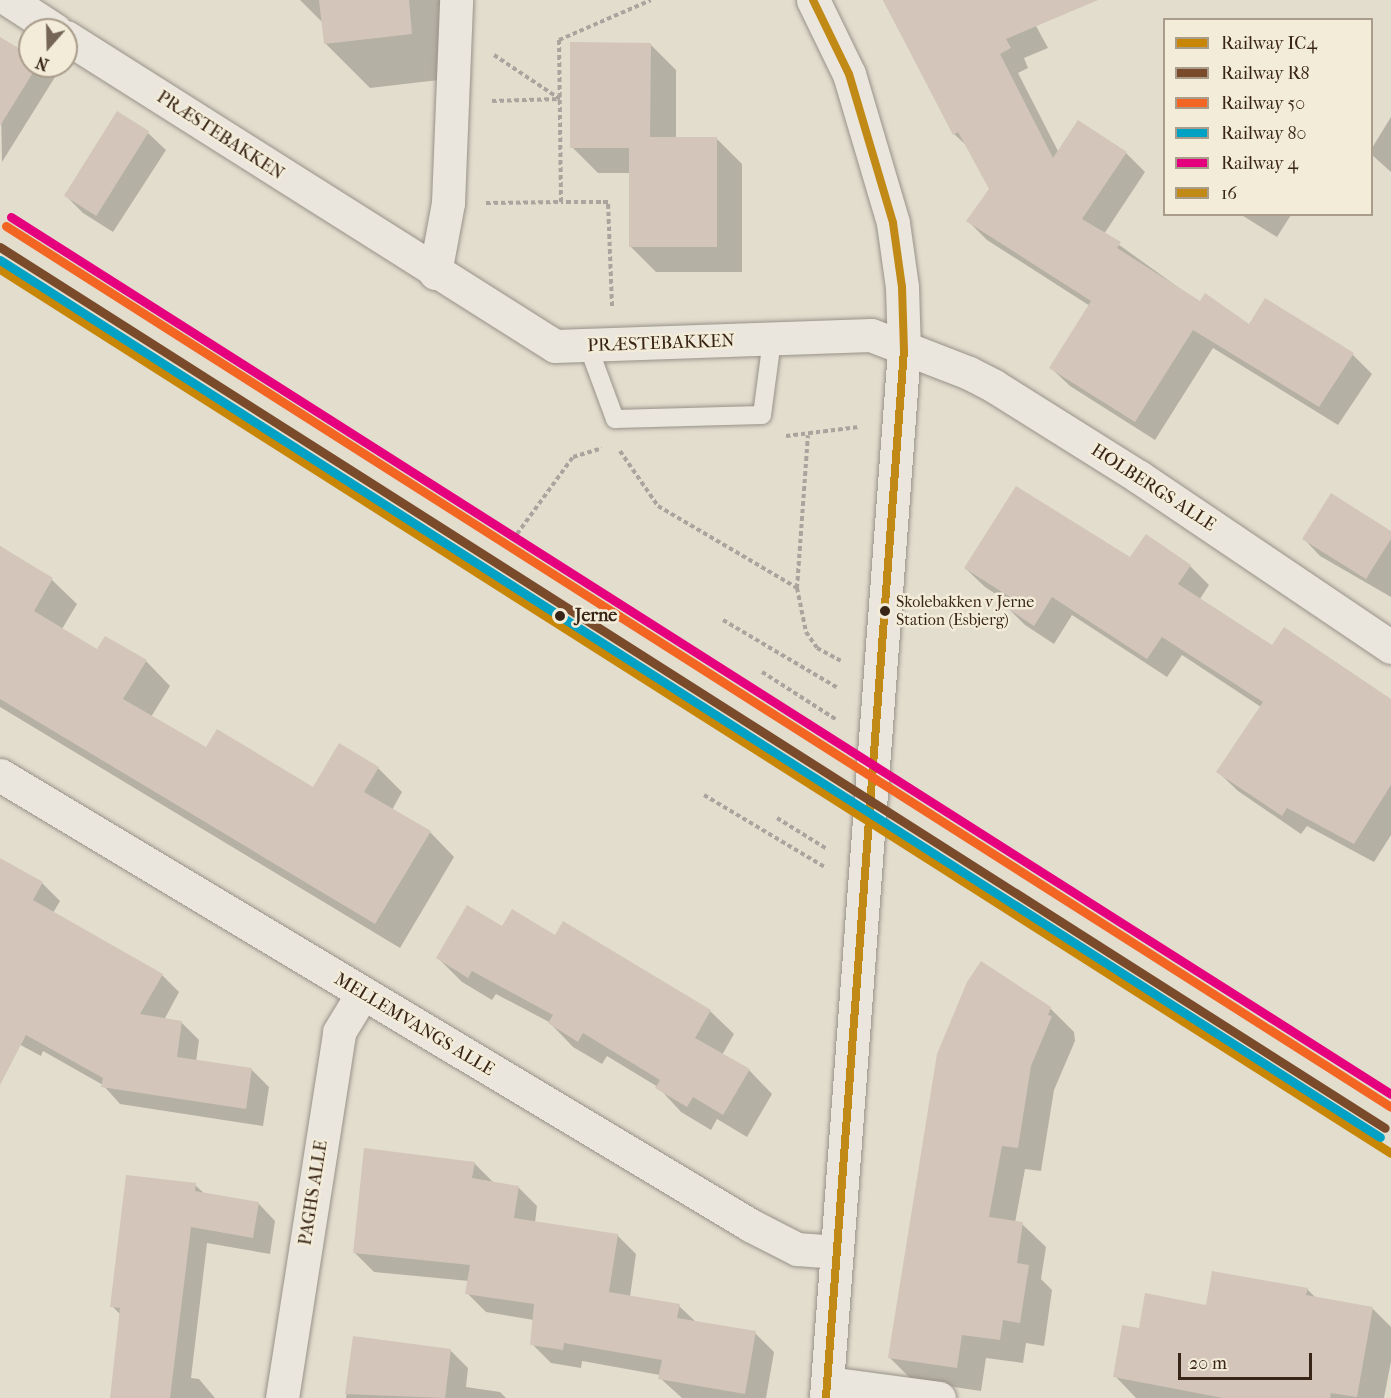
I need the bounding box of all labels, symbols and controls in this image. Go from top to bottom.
north arrow [18,18,78,78]
legend [1163,18,1373,216]
text: Railway IC4 [1221,33,1317,54]
text: N [33,53,51,75]
text: Railway R8 [1221,63,1310,84]
street label: PRÆSTEBAKKEN [152,87,288,185]
text: Railway 50 [1221,93,1305,114]
text: Railway 80 [1221,123,1306,144]
text: Railway 4 [1221,153,1298,174]
text: 16 [1221,183,1237,204]
street label: PRÆSTEBAKKEN [587,331,735,357]
street label: HOLBERGS ALLE [1087,440,1219,536]
place label: Skolebakken v Jerne Station (Esbjerg) [896,592,1034,630]
place label: Jerne [575,605,617,627]
marker: Skolebakken v Jerne Station (Esbjerg) [879,605,891,617]
marker: Jerne [550,606,570,626]
street label: MELLEMVANGS ALLE [330,969,498,1081]
street label: PAGHS ALLE [295,1139,333,1247]
scale bar [1181,1341,1314,1379]
text: 20 m [1189,1353,1227,1374]

